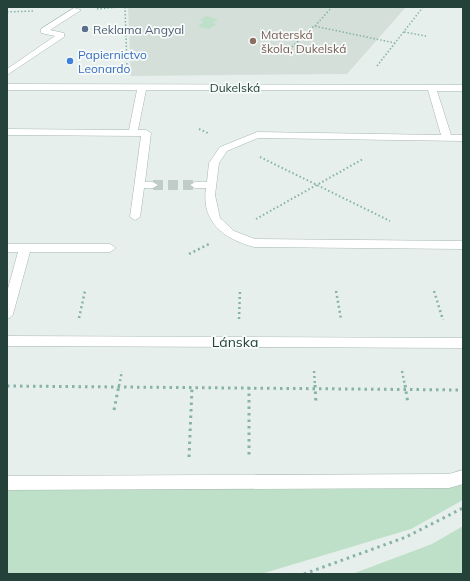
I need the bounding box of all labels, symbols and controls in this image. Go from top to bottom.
place label: Reklama Angyal [93,22,184,37]
marker: Reklama Angyal [80,24,90,34]
place label: Materská škola, Dukelská [261,27,346,56]
marker: Materská škola, Dukelská [248,36,258,46]
place label: Papiernictvo Leonardo [78,47,147,76]
marker: Papiernictvo Leonardo [65,56,75,66]
street label: Dukelská [210,80,260,95]
street label: Lánska [212,333,258,351]

